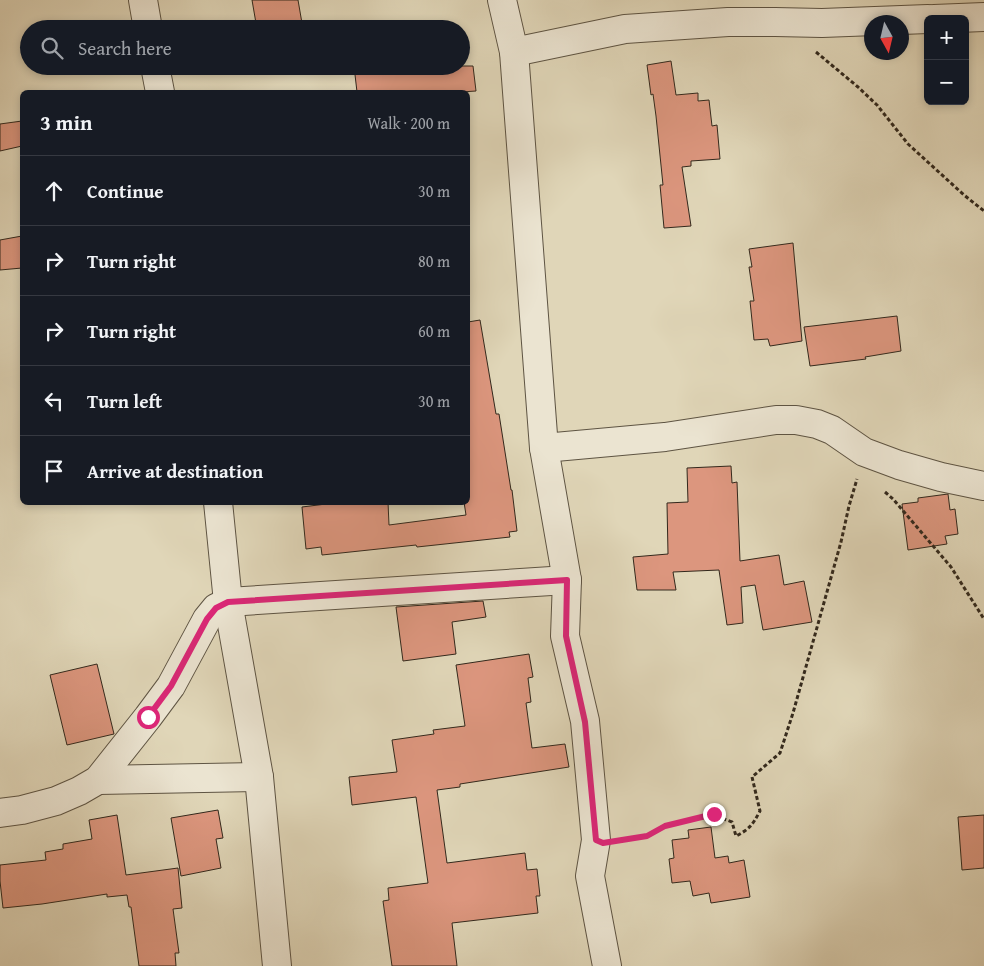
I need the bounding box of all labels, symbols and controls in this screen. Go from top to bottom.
north arrow [864,15,909,60]
map controls [924,15,969,105]
button: + [924,15,969,60]
search box [20,20,470,75]
icon: search [38,34,66,62]
text: Search here [78,34,172,62]
button: − [924,60,969,105]
text: 3 min [40,107,92,138]
text: Walk · 200 m [367,111,450,135]
icon: ahead [40,177,68,205]
text: Continue [87,177,164,205]
text: 30 m [418,179,450,203]
icon: right [40,247,68,275]
text: Turn right [87,247,176,275]
text: 80 m [418,249,450,273]
icon: right [40,317,68,345]
text: Turn right [87,317,176,345]
text: 60 m [418,319,450,343]
icon: left [40,387,68,415]
text: Turn left [87,387,162,415]
text: 30 m [418,389,450,413]
icon: arrive [40,457,68,485]
text: Arrive at destination [87,457,263,485]
route start [137,706,160,729]
route end [703,803,726,826]

